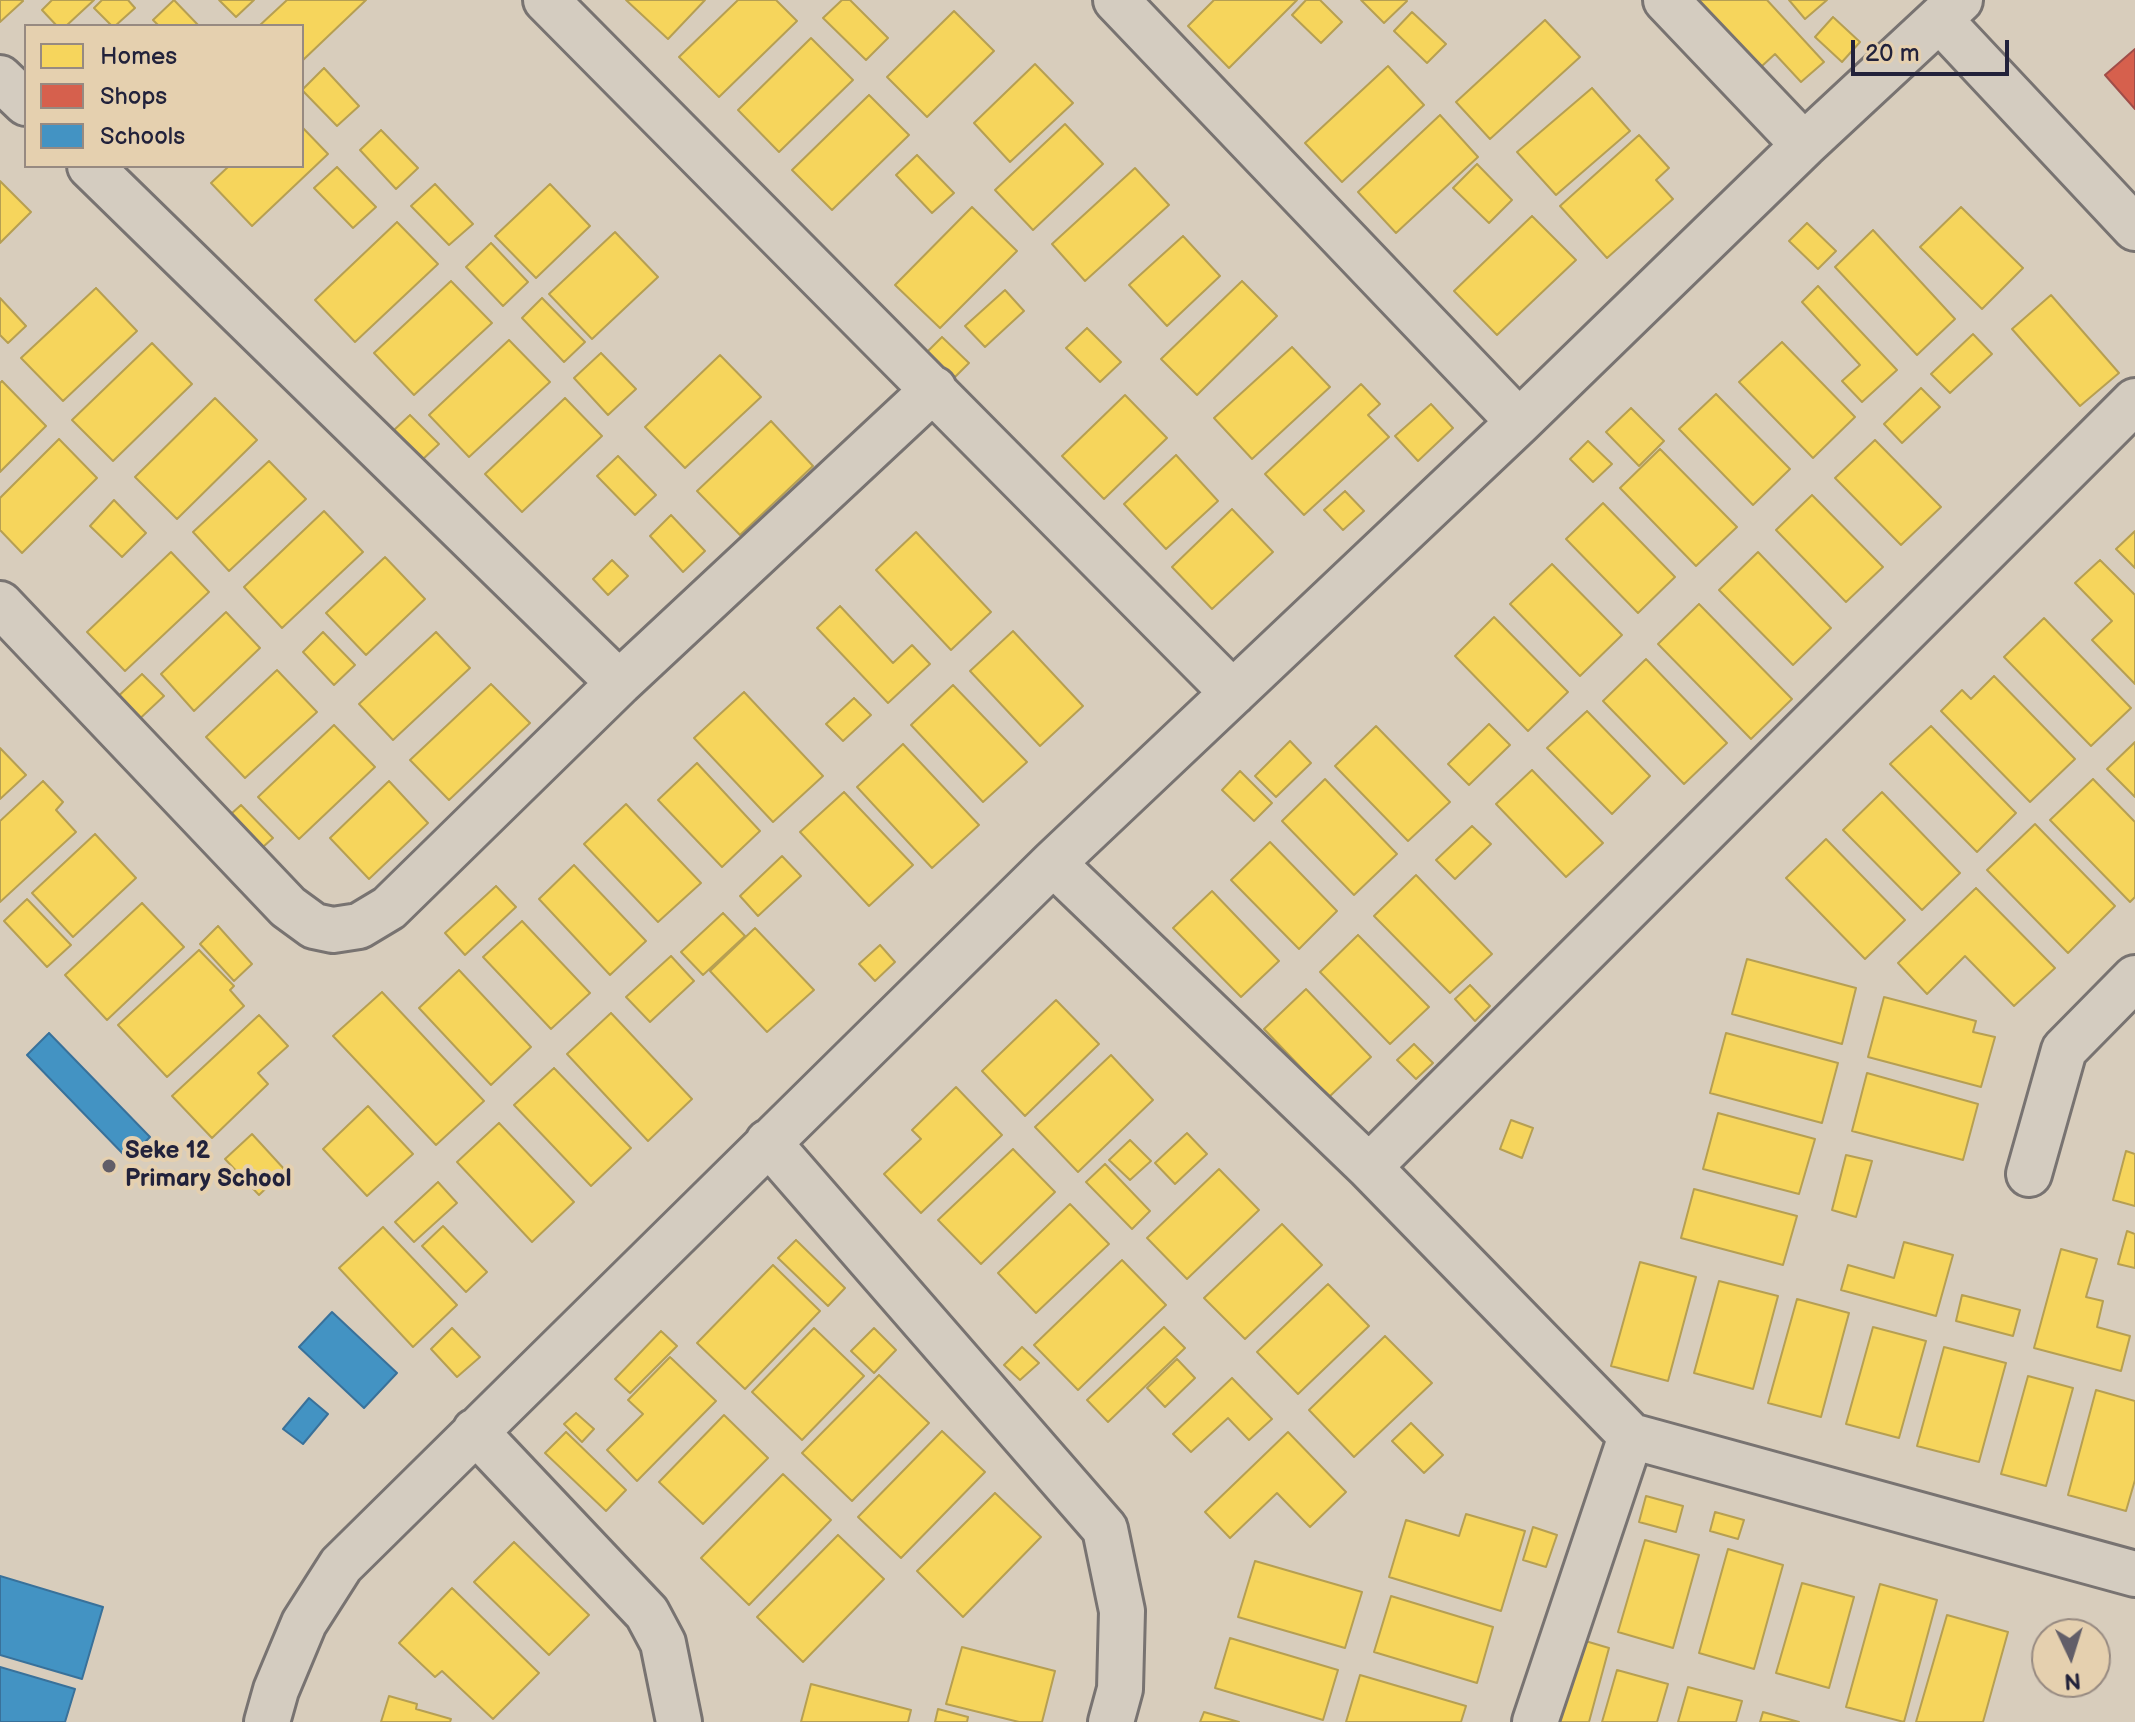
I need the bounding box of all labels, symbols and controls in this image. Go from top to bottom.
legend [24,24,304,168]
scale bar [1855,24,2013,74]
text: 20 m [1865,39,1920,68]
text: Homes [100,42,177,71]
text: Shops [100,82,167,111]
text: Schools [100,122,185,151]
place label: Seke 12 Primary School [125,1138,291,1194]
marker: Seke 12 Primary School [100,1157,118,1175]
north arrow [2031,1618,2111,1698]
text: N [2063,1666,2082,1694]

